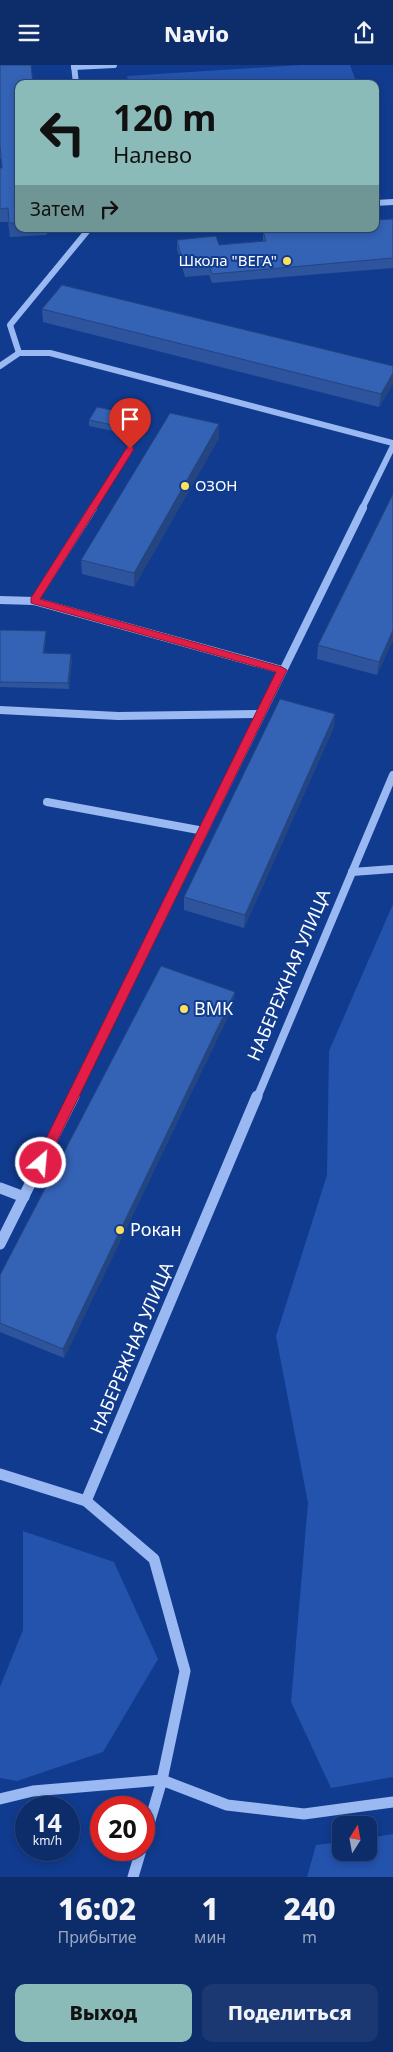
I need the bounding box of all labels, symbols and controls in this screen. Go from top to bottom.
text: Navio [164,18,229,48]
icon: menu [15,19,43,47]
icon: share [350,19,378,47]
text: 120 m [113,94,216,141]
icon: left [30,100,95,165]
text: Налево [113,139,192,169]
icon: right [95,195,123,223]
text: Затем [30,196,85,222]
place label: Школа "ВЕГА" [178,250,277,270]
marker: Школа "ВЕГА" [281,255,293,267]
pin [109,398,151,449]
icon: arrive [116,405,144,433]
place label: ОЗОН [195,475,237,495]
marker: ОЗОН [179,480,191,492]
street label: НАБЕРЕЖНАЯ УЛИЦА [241,884,335,1064]
place label: ВМК [194,996,234,1020]
marker: ВМК [178,1003,190,1015]
position arrow [14,1136,66,1188]
place label: Рокан [130,1217,182,1241]
marker: Рокан [114,1224,126,1236]
street label: НАБЕРЕЖНАЯ УЛИЦА [84,1257,178,1437]
speed limit sign: 20 [90,1796,155,1861]
text: 14 [33,1805,62,1839]
north arrow [332,1816,378,1861]
map controls [332,1816,377,1861]
text: km/h [33,1832,62,1849]
text: 16:02 [58,1888,136,1929]
text: 1 [201,1888,219,1929]
text: 240 [284,1888,336,1929]
text: Прибытие [57,1926,137,1948]
text: мин [194,1926,226,1948]
text: m [302,1926,317,1948]
button: Выход [15,1984,192,2042]
button: Поделиться [202,1984,378,2042]

